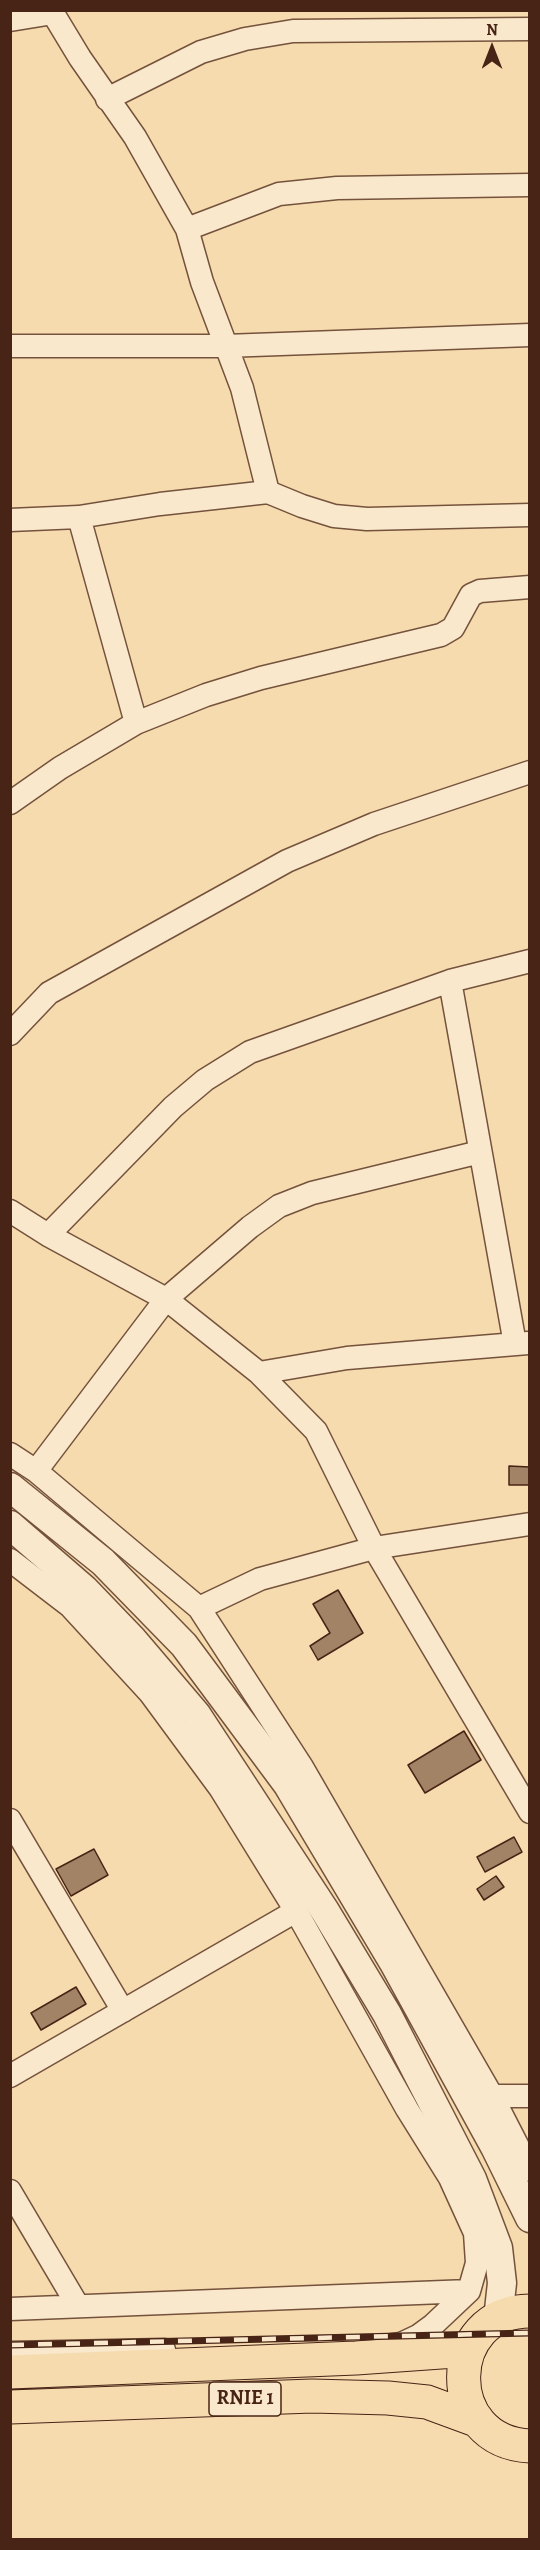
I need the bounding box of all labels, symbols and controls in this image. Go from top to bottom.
north arrow [462,18,522,78]
text: N [486,19,498,41]
road number: RNIE 1 [209,2382,281,2416]

